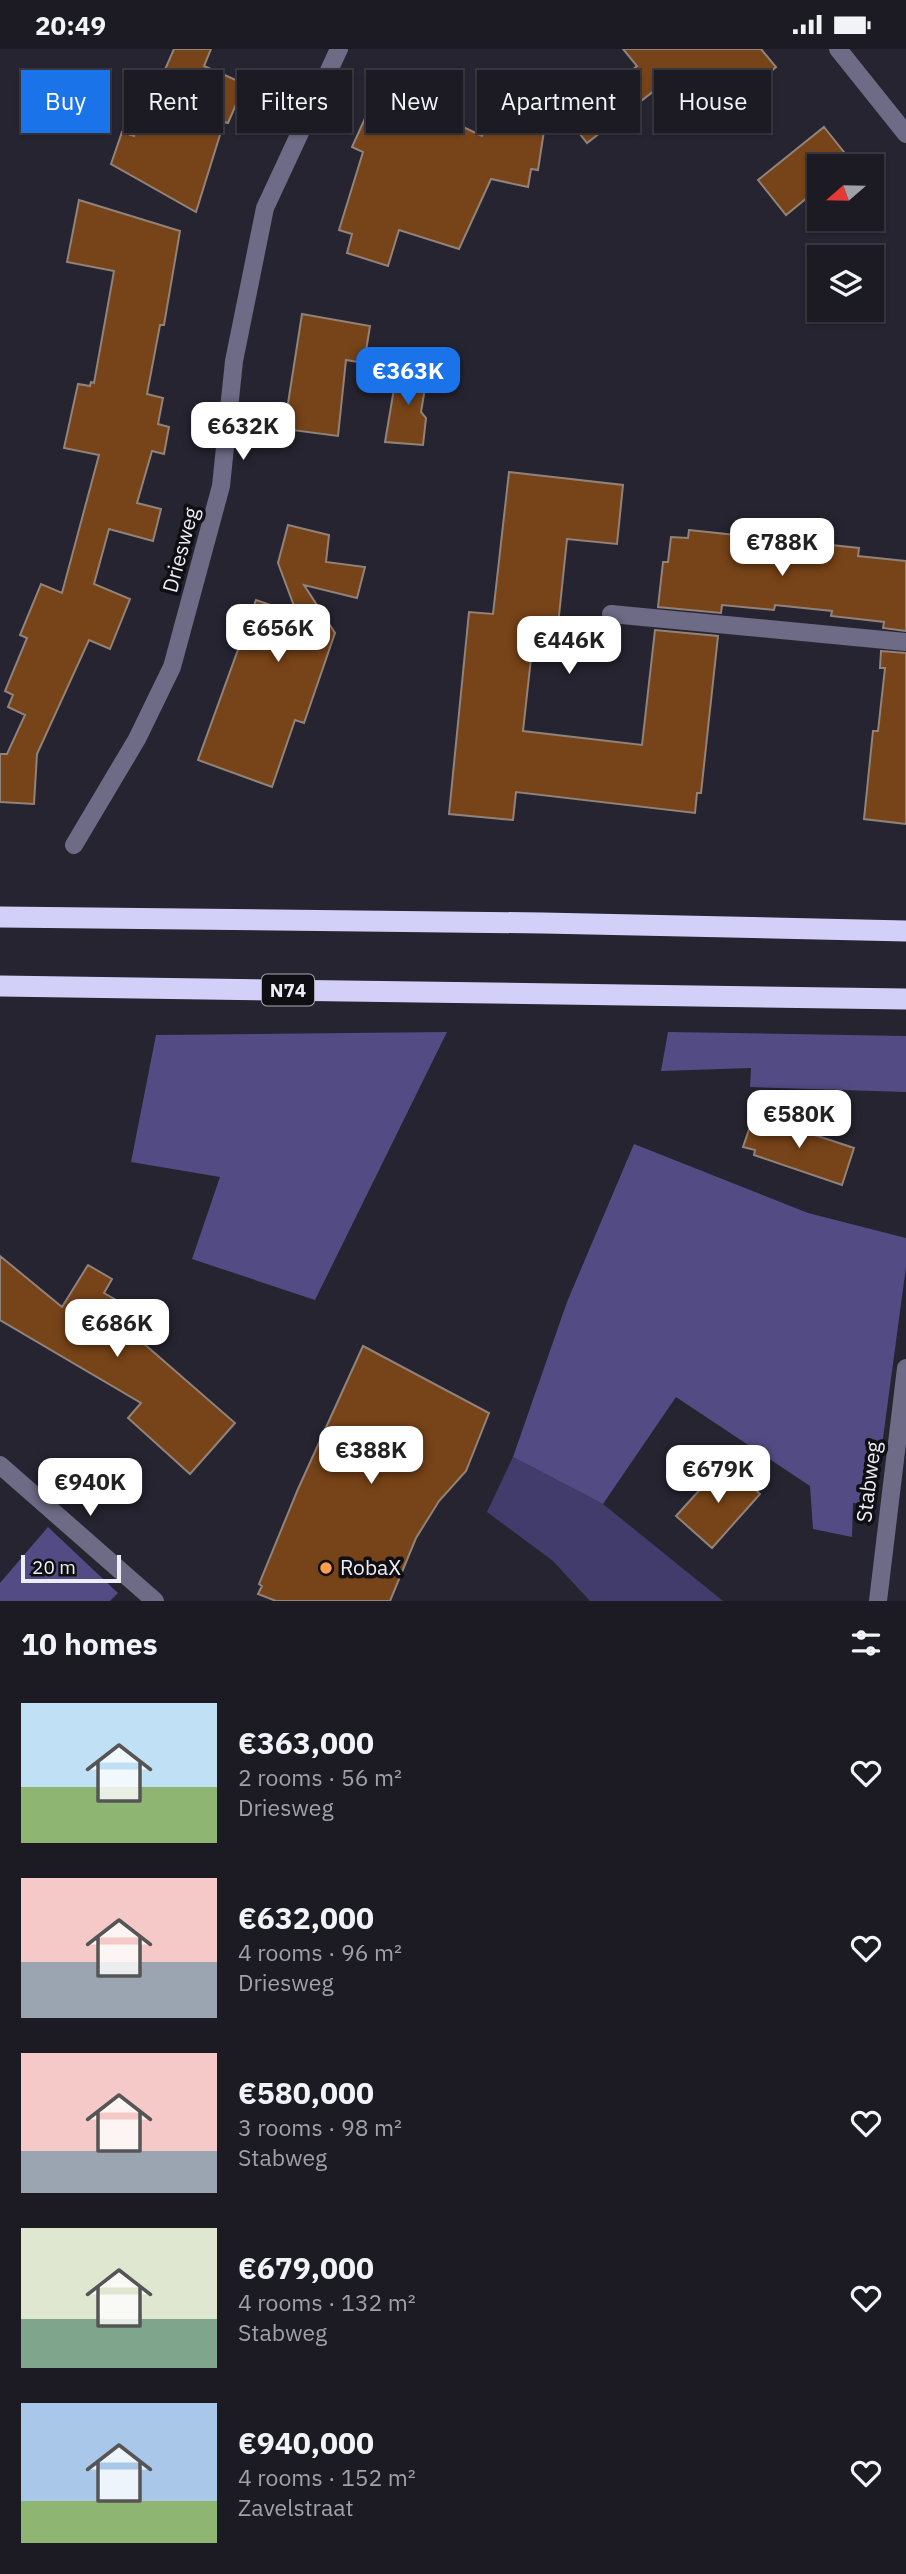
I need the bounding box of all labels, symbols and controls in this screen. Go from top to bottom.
text: 20:49 [35,8,106,42]
chip: Buy [21,70,110,133]
chip: Rent [124,70,223,133]
chip: Filters [237,70,352,133]
chip: New [366,70,463,133]
chip: Apartment [477,70,640,133]
chip: House [654,70,771,133]
north arrow [807,154,884,231]
map controls [807,154,884,322]
button: layers [807,245,884,322]
pin: €363K [359,347,457,407]
text: €363K [372,355,444,385]
pin: €632K [194,403,292,462]
text: €632K [207,410,279,440]
street label: Driesweg [155,504,205,596]
pin: €788K [733,519,831,578]
text: €788K [746,526,818,556]
pin: €656K [229,605,327,664]
text: €656K [242,612,314,642]
pin: €446K [520,617,618,676]
text: €446K [533,624,605,654]
road number: N74 [262,974,314,1005]
pin: €580K [750,1091,848,1150]
text: €580K [763,1098,835,1128]
pin: €686K [68,1299,166,1359]
text: €686K [81,1307,153,1337]
pin: €388K [322,1427,420,1486]
text: €388K [335,1434,407,1464]
street label: Stabweg [849,1440,887,1524]
pin: €679K [669,1445,767,1505]
text: €679K [682,1453,754,1483]
pin: €940K [41,1459,139,1518]
text: €940K [54,1466,126,1496]
scale bar [21,1552,121,1584]
place label: RobaX [340,1553,401,1581]
text: 20 m [32,1555,76,1579]
marker: RobaX [318,1560,334,1576]
text: 10 homes [21,1624,158,1663]
icon: filters [847,1624,885,1662]
text: €363,000 [238,1723,374,1762]
icon: home [77,1731,161,1815]
icon: heart [847,1754,885,1792]
text: 2 rooms · 56 m² [238,1762,402,1792]
text: Driesweg [238,1792,334,1822]
text: €632,000 [238,1898,374,1937]
icon: home [77,1906,161,1990]
icon: heart [847,1929,885,1967]
text: 4 rooms · 96 m² [238,1937,402,1967]
text: Driesweg [238,1967,334,1997]
text: €580,000 [238,2073,374,2112]
icon: home [77,2081,161,2165]
icon: heart [847,2104,885,2142]
text: 3 rooms · 98 m² [238,2112,402,2142]
text: Stabweg [238,2142,327,2172]
text: €679,000 [238,2248,374,2287]
icon: home [77,2256,161,2340]
icon: heart [847,2279,885,2317]
text: 4 rooms · 132 m² [238,2287,416,2317]
text: Stabweg [238,2317,327,2347]
text: €940,000 [238,2423,374,2462]
icon: home [77,2431,161,2515]
icon: heart [847,2454,885,2492]
text: 4 rooms · 152 m² [238,2462,416,2492]
text: Zavelstraat [238,2492,354,2522]

